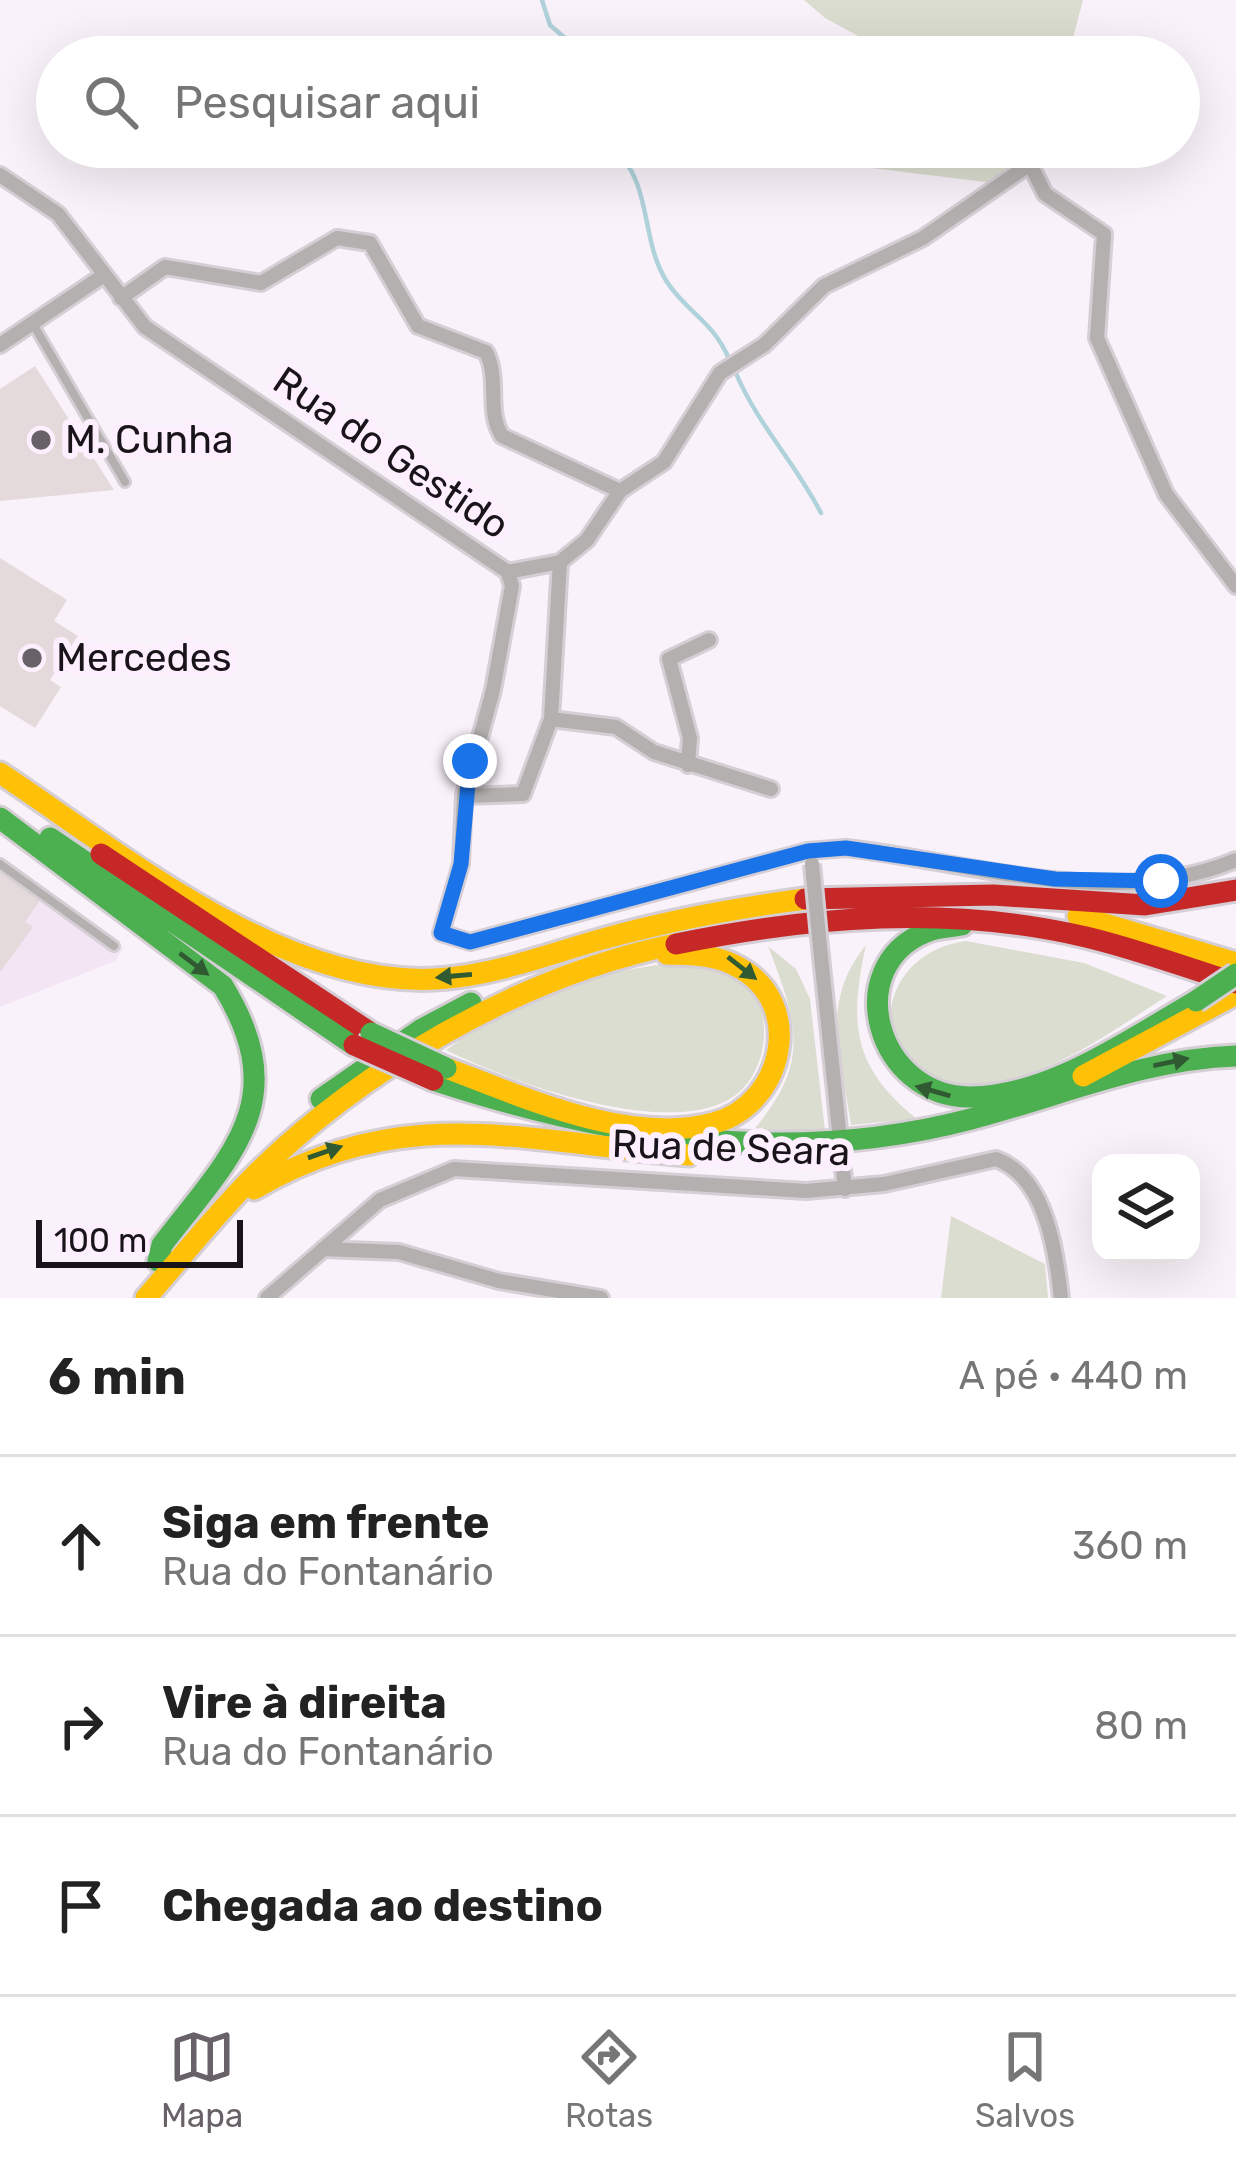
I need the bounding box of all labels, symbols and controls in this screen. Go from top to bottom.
search box [36,36,1200,168]
icon: search [78,69,144,135]
text: Pesquisar aqui [174,76,480,129]
street label: Rua do Gestido [265,357,517,549]
place label: M. Cunha [65,417,233,463]
marker: M. Cunha [28,427,54,453]
place label: Mercedes [56,635,232,681]
marker: Mercedes [19,645,45,671]
route end [443,734,497,788]
route start [1134,854,1188,908]
one-way arrow [178,952,210,976]
one-way arrow [726,955,757,980]
one-way arrow [435,967,472,986]
one-way arrow [1153,1052,1191,1071]
one-way arrow [914,1080,951,1099]
street label: Rua de Seara [611,1121,851,1175]
one-way arrow [307,1142,343,1160]
map controls [1092,1154,1200,1262]
button: layers [1092,1154,1200,1262]
scale bar [36,1214,243,1267]
text: 100 m [54,1221,147,1260]
text: 6 min [48,1346,186,1407]
text: A pé · 440 m [959,1353,1188,1399]
text: Siga em frente [162,1496,489,1549]
icon: ahead [48,1513,114,1579]
text: 360 m [1072,1523,1188,1569]
text: Rua do Fontanário [162,1549,494,1595]
text: Vire à direita [162,1676,447,1729]
icon: right [48,1693,114,1759]
text: 80 m [1094,1703,1188,1749]
text: Rua do Fontanário [162,1729,494,1775]
icon: arrive [48,1873,114,1939]
text: Chegada ao destino [162,1879,603,1932]
tab: Mapa [161,2024,243,2135]
tab: Rotas [565,2024,653,2135]
tab: Salvos [975,2024,1075,2135]

